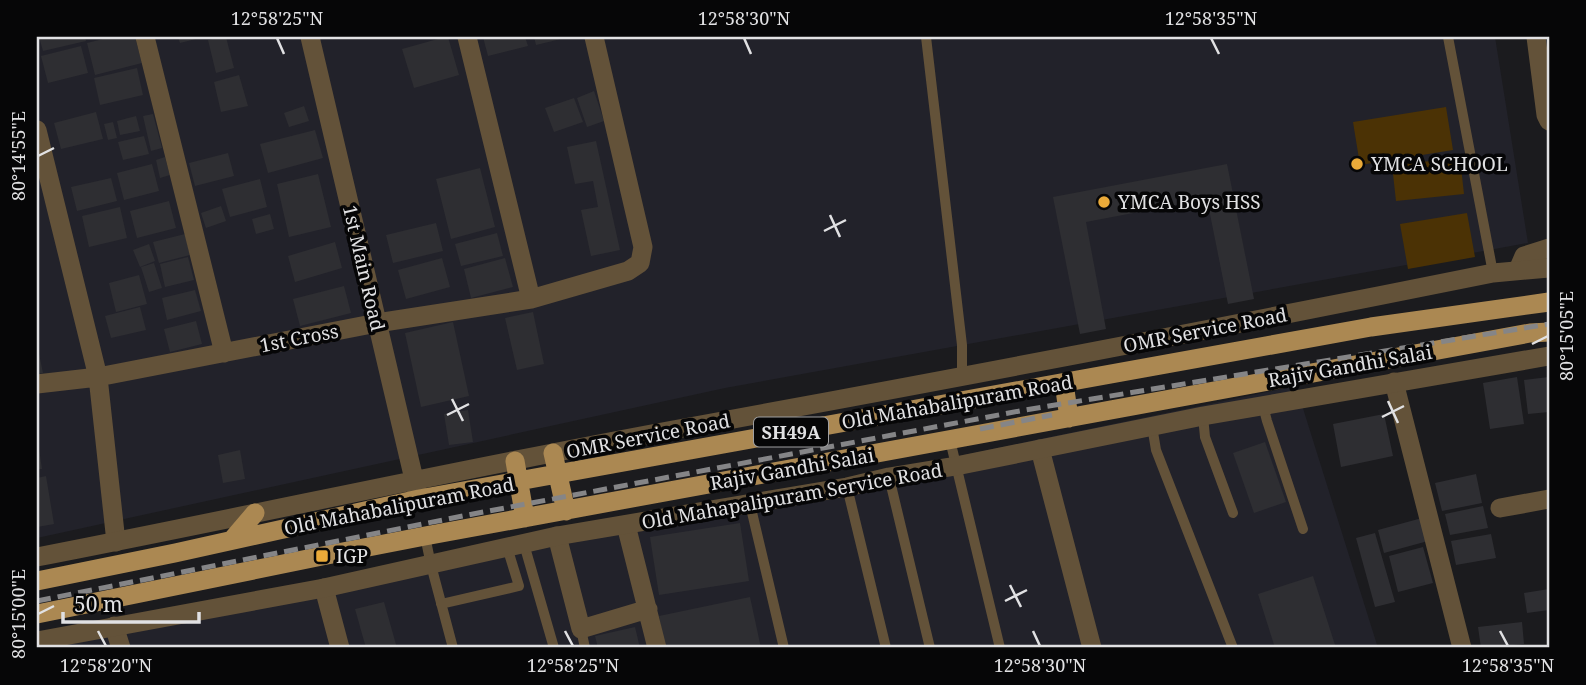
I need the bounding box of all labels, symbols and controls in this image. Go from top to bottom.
text: 12°58'25"N [231,6,324,30]
text: 12°58'30"N [698,6,791,30]
text: 12°58'35"N [1165,6,1258,30]
text: 80°14'55"E [6,111,30,201]
place label: YMCA SCHOOL [1370,151,1508,177]
marker: YMCA SCHOOL [1349,156,1365,172]
place label: YMCA Boys HSS [1117,189,1261,215]
marker: YMCA Boys HSS [1096,194,1112,210]
street label: 1st Main Road [337,203,391,334]
text: 80°15'05"E [1554,291,1578,381]
street label: OMR Service Road [1121,301,1289,359]
street label: 1st Cross [257,318,341,358]
street label: Rajiv Gandhi Salai [1266,339,1434,393]
street label: Old Mahabalipuram Road [840,369,1075,435]
street label: OMR Service Road [564,407,732,465]
road number: SH49A [754,418,828,446]
street label: Rajiv Gandhi Salai [708,442,876,496]
street label: Old Mahapalipuram Service Road [640,457,945,535]
street label: Old Mahabalipuram Road [282,471,517,541]
place label: IGP [336,543,368,569]
marker: IGP [314,548,330,564]
text: 80°15'00"E [6,569,30,659]
scale bar [63,580,200,624]
text: 50 m [74,590,123,618]
text: 12°58'20"N [60,653,153,677]
text: 12°58'25"N [527,653,620,677]
text: 12°58'30"N [994,653,1087,677]
text: 12°58'35"N [1462,653,1555,677]

